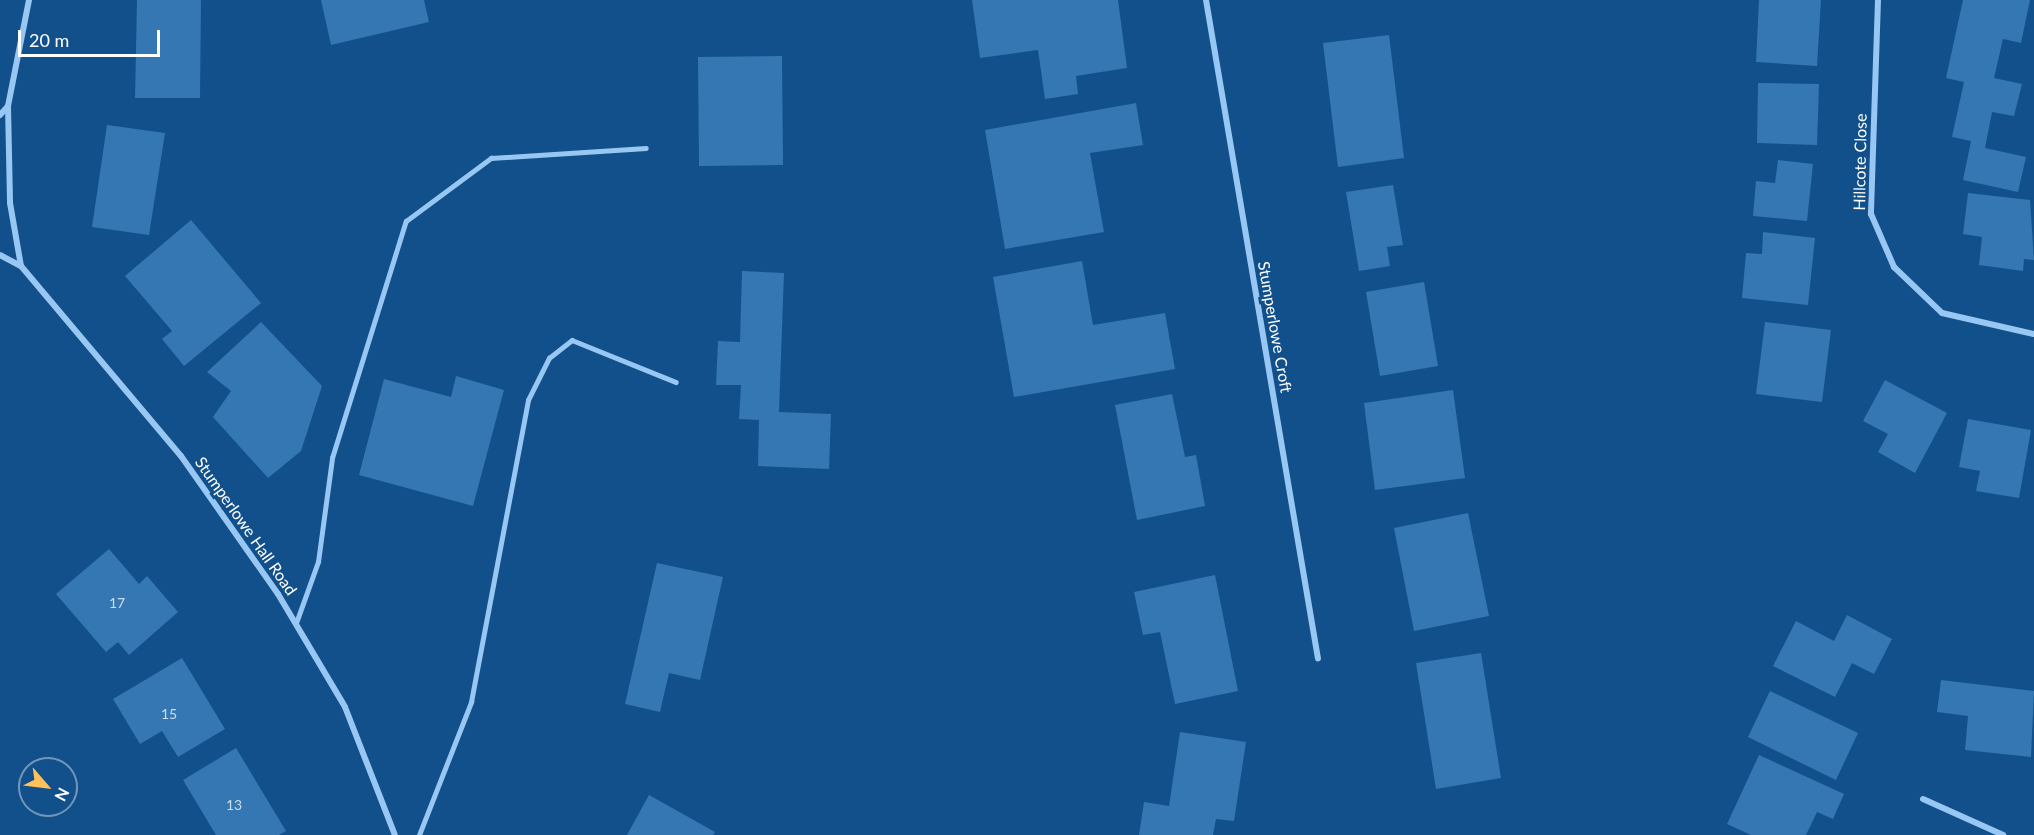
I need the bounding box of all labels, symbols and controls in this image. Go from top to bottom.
scale bar [21,18,164,56]
text: 20 m [29,29,69,51]
street label: Hillcote Close [1850,113,1870,211]
street label: Stumperlowe Croft [1254,260,1296,394]
street label: Stumperlowe Hall Road [191,453,301,599]
house number: 17 [109,595,125,611]
house number: 15 [161,706,177,722]
north arrow [18,757,78,817]
text: N [51,785,74,805]
house number: 13 [226,797,242,813]

